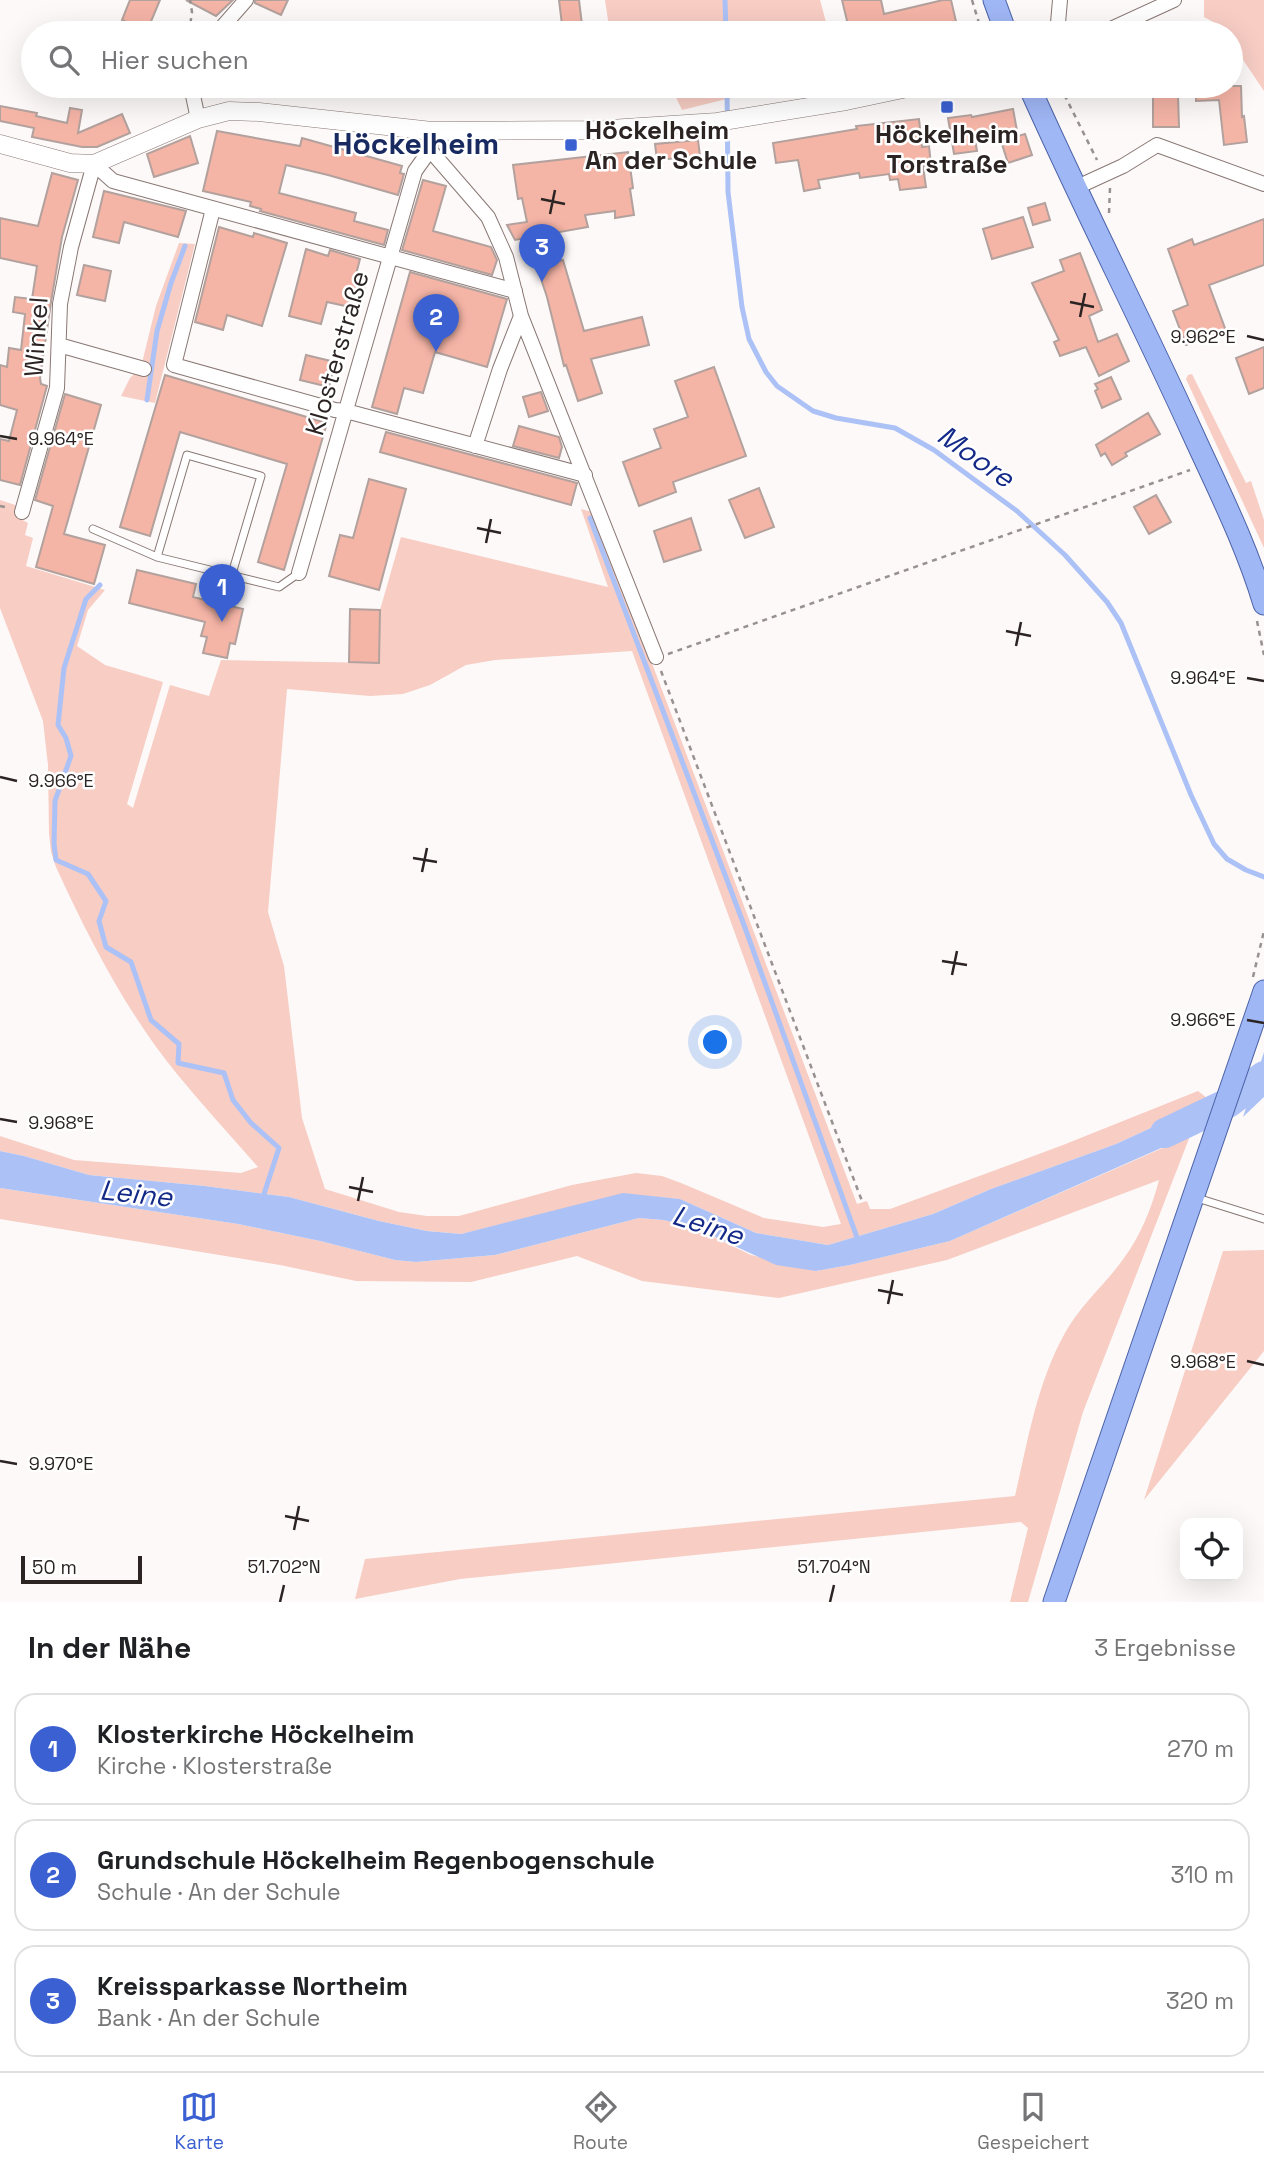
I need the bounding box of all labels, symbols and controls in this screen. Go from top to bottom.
search box [21,21,1243,98]
icon: search [45,41,83,79]
text: Hier suchen [101,43,249,77]
marker: Höckelheim Torstraße [939,99,955,115]
place label: Höckelheim An der Schule [585,113,757,177]
place label: Höckelheim Torstraße [875,117,1019,181]
district label: Höckelheim [333,124,499,163]
marker: Höckelheim An der Schule [563,137,579,153]
pin: 3 [519,224,565,282]
street label: Klosterstraße [297,267,377,439]
pin: 2 [413,294,459,352]
street label: Winkel [16,296,56,378]
text: 9.962°E [1170,325,1236,348]
water label: Moore [931,417,1022,496]
text: 9.964°E [28,427,94,450]
pin: 1 [199,564,245,622]
text: 9.964°E [1170,666,1236,689]
text: 9.966°E [28,769,94,792]
text: 9.966°E [1170,1008,1236,1031]
your location [698,1025,732,1059]
text: 9.968°E [28,1111,94,1134]
water label: Leine [98,1171,175,1215]
water label: Leine [668,1197,749,1254]
text: 9.968°E [1170,1350,1236,1373]
text: 9.970°E [29,1452,93,1475]
map controls [1180,1518,1243,1581]
button: locate [1180,1518,1243,1581]
scale bar [21,1553,142,1585]
text: 50 m [32,1555,77,1580]
text: 51.702°N [247,1555,321,1578]
text: 51.704°N [797,1555,871,1578]
text: In der Nähe [28,1628,191,1667]
text: 3 Ergebnisse [1094,1633,1236,1663]
text: Klosterkirche Höckelheim [97,1717,415,1751]
text: 1 [48,1734,58,1764]
text: 270 m [1167,1734,1234,1764]
text: Kirche · Klosterstraße [97,1751,332,1781]
text: Grundschule Höckelheim Regenbogenschule [97,1843,655,1877]
text: 2 [46,1860,60,1890]
text: 310 m [1170,1860,1234,1890]
text: Schule · An der Schule [97,1877,341,1907]
text: Kreissparkasse Northeim [97,1969,408,2003]
text: 3 [46,1986,60,2016]
text: 320 m [1166,1986,1234,2016]
text: Bank · An der Schule [97,2003,320,2033]
tab: Karte [175,2088,224,2155]
tab: Route [573,2088,628,2155]
tab: Gespeichert [977,2088,1089,2155]

